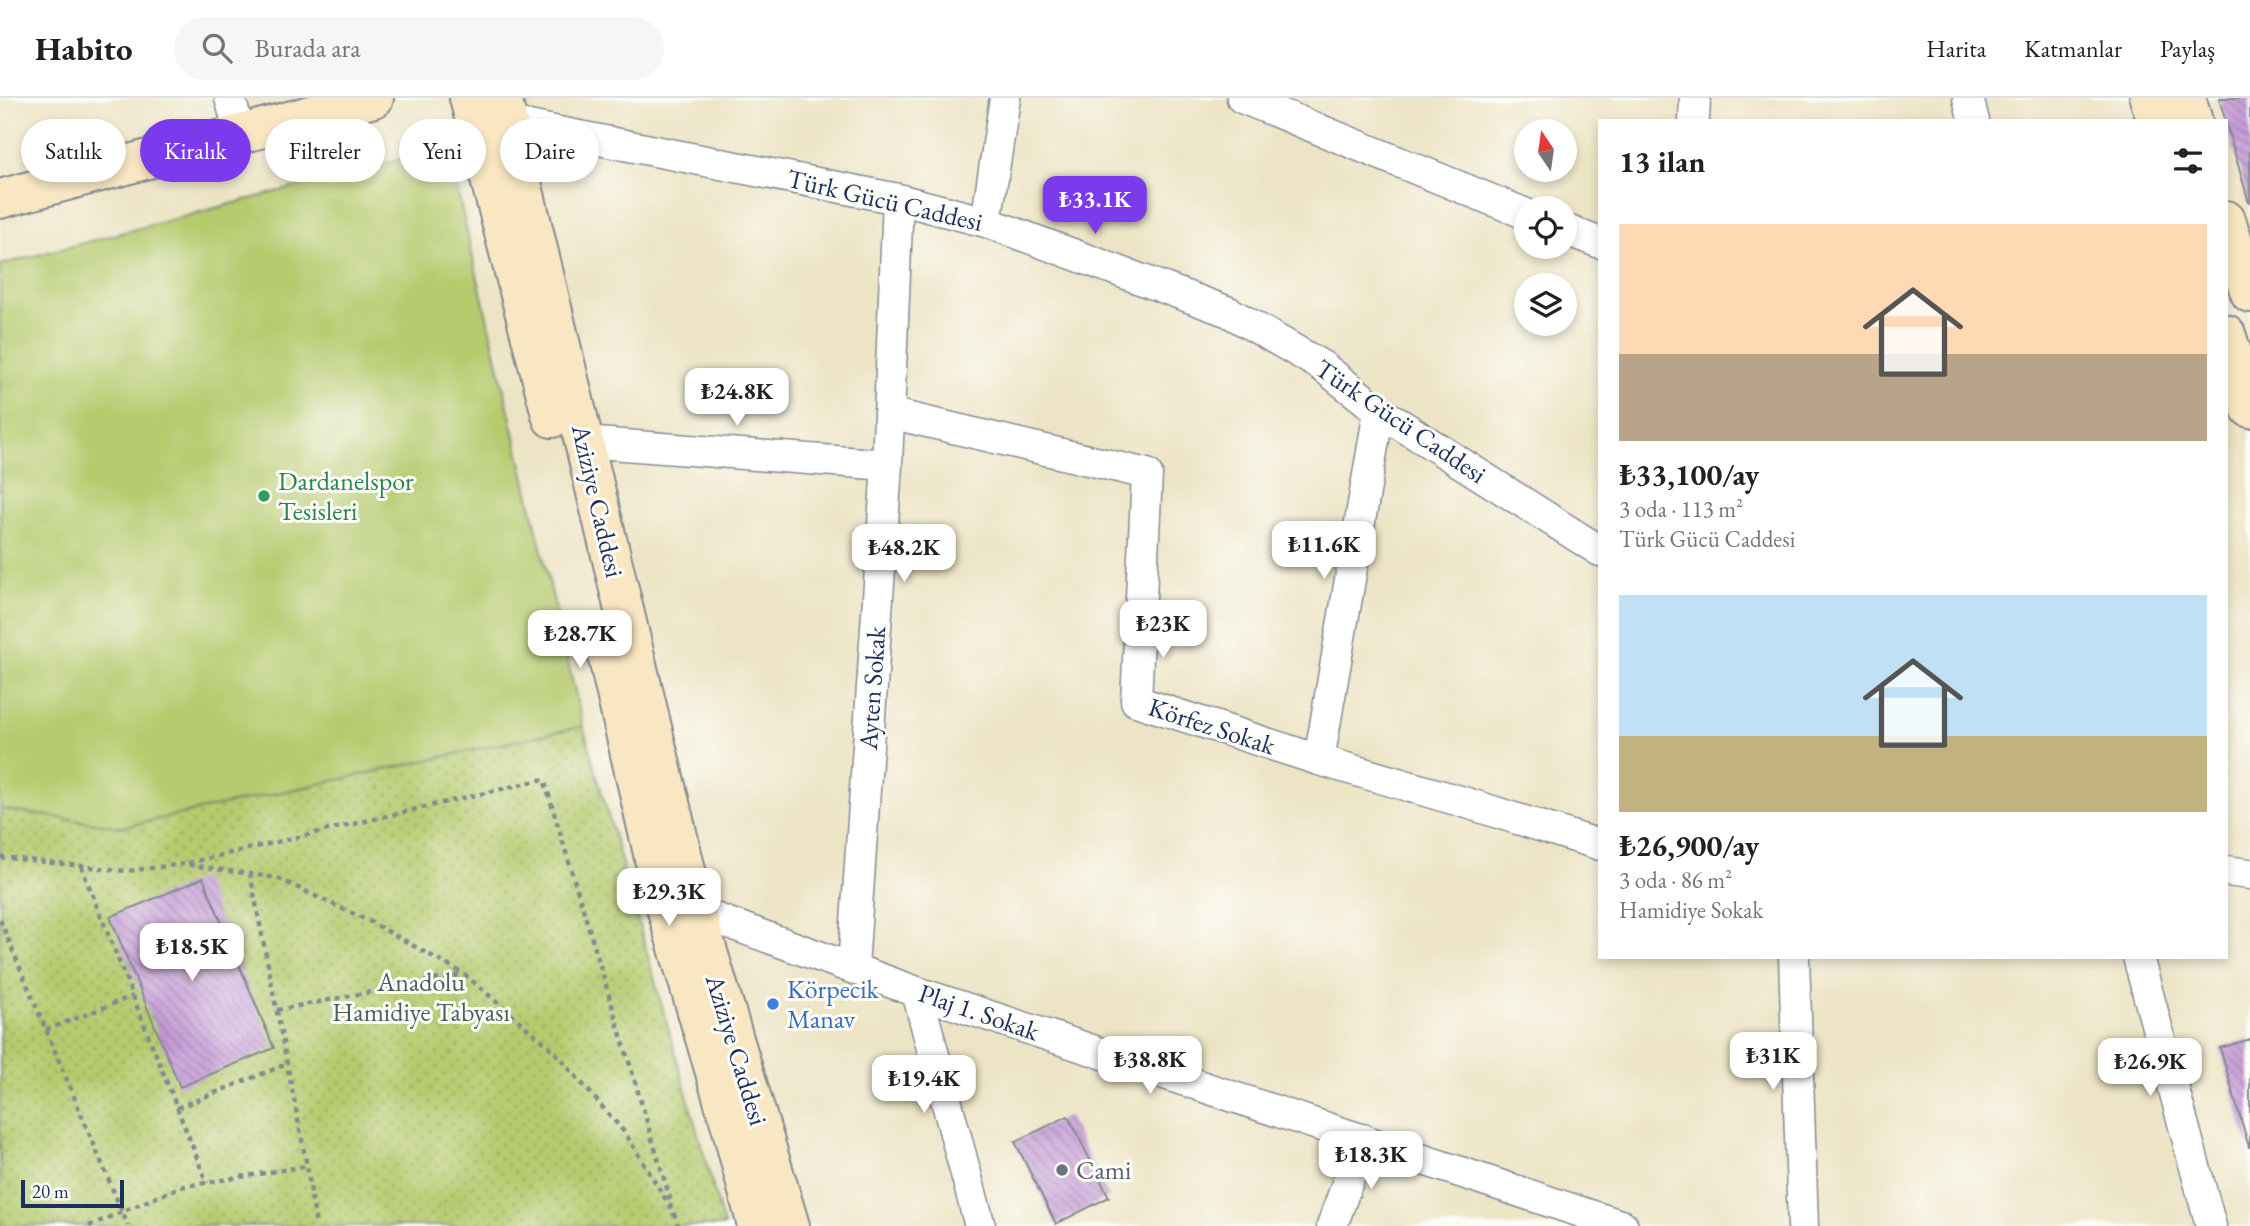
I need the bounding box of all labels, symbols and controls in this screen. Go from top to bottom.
search box [174,17,664,80]
text: Habito [35,27,132,70]
icon: search [198,29,236,67]
text: Burada ara [254,31,361,65]
text: Harita [1926,33,1986,64]
text: Katmanlar [2024,33,2122,64]
text: Paylaş [2160,33,2215,64]
chip: Satılık [21,119,126,182]
chip: Kiralık [140,119,251,182]
chip: Filtreler [265,119,385,182]
chip: Yeni [399,119,486,182]
chip: Daire [500,119,599,182]
north arrow [1514,119,1577,182]
map controls [1514,119,1577,336]
text: 13 ilan [1619,142,1705,181]
icon: filters [2169,142,2207,180]
street label: Türk Gücü Caddesi [784,161,986,239]
pin: ₺33.1K [1038,176,1152,236]
text: ₺33.1K [1059,184,1131,214]
button: locate [1514,196,1577,259]
icon: home [1850,269,1976,395]
button: layers [1514,273,1577,336]
street label: Türk Gücü Caddesi [1309,351,1493,491]
pin: ₺24.8K [680,368,794,428]
text: ₺24.8K [701,376,773,406]
street label: Aziziye Caddesi [564,420,632,581]
text: ₺33,100/ay [1619,455,1759,494]
place label: Dardanelspor Tesisleri [278,464,414,528]
marker: Dardanelspor Tesisleri [256,488,272,504]
text: 3 oda · 113 m² [1619,494,1743,524]
pin: ₺11.6K [1267,522,1381,581]
pin: ₺48.2K [847,524,961,584]
text: Türk Gücü Caddesi [1619,524,1795,554]
text: ₺11.6K [1288,529,1360,559]
text: ₺48.2K [868,532,940,562]
pin: ₺23K [1122,601,1204,660]
text: ₺23K [1136,608,1190,638]
pin: ₺28.7K [523,610,637,670]
text: ₺28.7K [544,618,616,648]
street label: Ayten Sokak [851,624,893,752]
icon: home [1850,640,1976,766]
street label: Körfez Sokak [1144,690,1280,763]
text: ₺26,900/ay [1619,826,1759,865]
text: 3 oda · 86 m² [1619,865,1732,895]
pin: ₺29.3K [612,868,726,928]
text: ₺29.3K [633,876,705,906]
text: Hamidiye Sokak [1619,895,1763,925]
pin: ₺18.5K [135,924,249,983]
text: ₺18.5K [156,931,228,961]
park label: Anadolu Hamidiye Tabyası [332,965,510,1029]
street label: Aziziye Caddesi [698,970,776,1130]
place label: Körpecik Manav [787,972,880,1036]
street label: Plaj 1. Sokak [914,976,1044,1049]
marker: Körpecik Manav [765,996,781,1012]
pin: ₺31K [1732,1032,1814,1092]
pin: ₺38.8K [1093,1037,1207,1096]
pin: ₺26.9K [2093,1038,2207,1098]
text: ₺31K [1746,1040,1800,1070]
text: ₺38.8K [1114,1044,1186,1074]
text: ₺26.9K [2114,1046,2186,1076]
pin: ₺19.4K [867,1056,981,1115]
text: ₺19.4K [888,1063,960,1093]
pin: ₺18.3K [1314,1132,1428,1191]
text: ₺18.3K [1335,1139,1407,1169]
place label: Cami [1076,1153,1131,1187]
marker: Cami [1054,1162,1070,1178]
scale bar [21,1177,124,1209]
text: 20 m [32,1179,69,1204]

